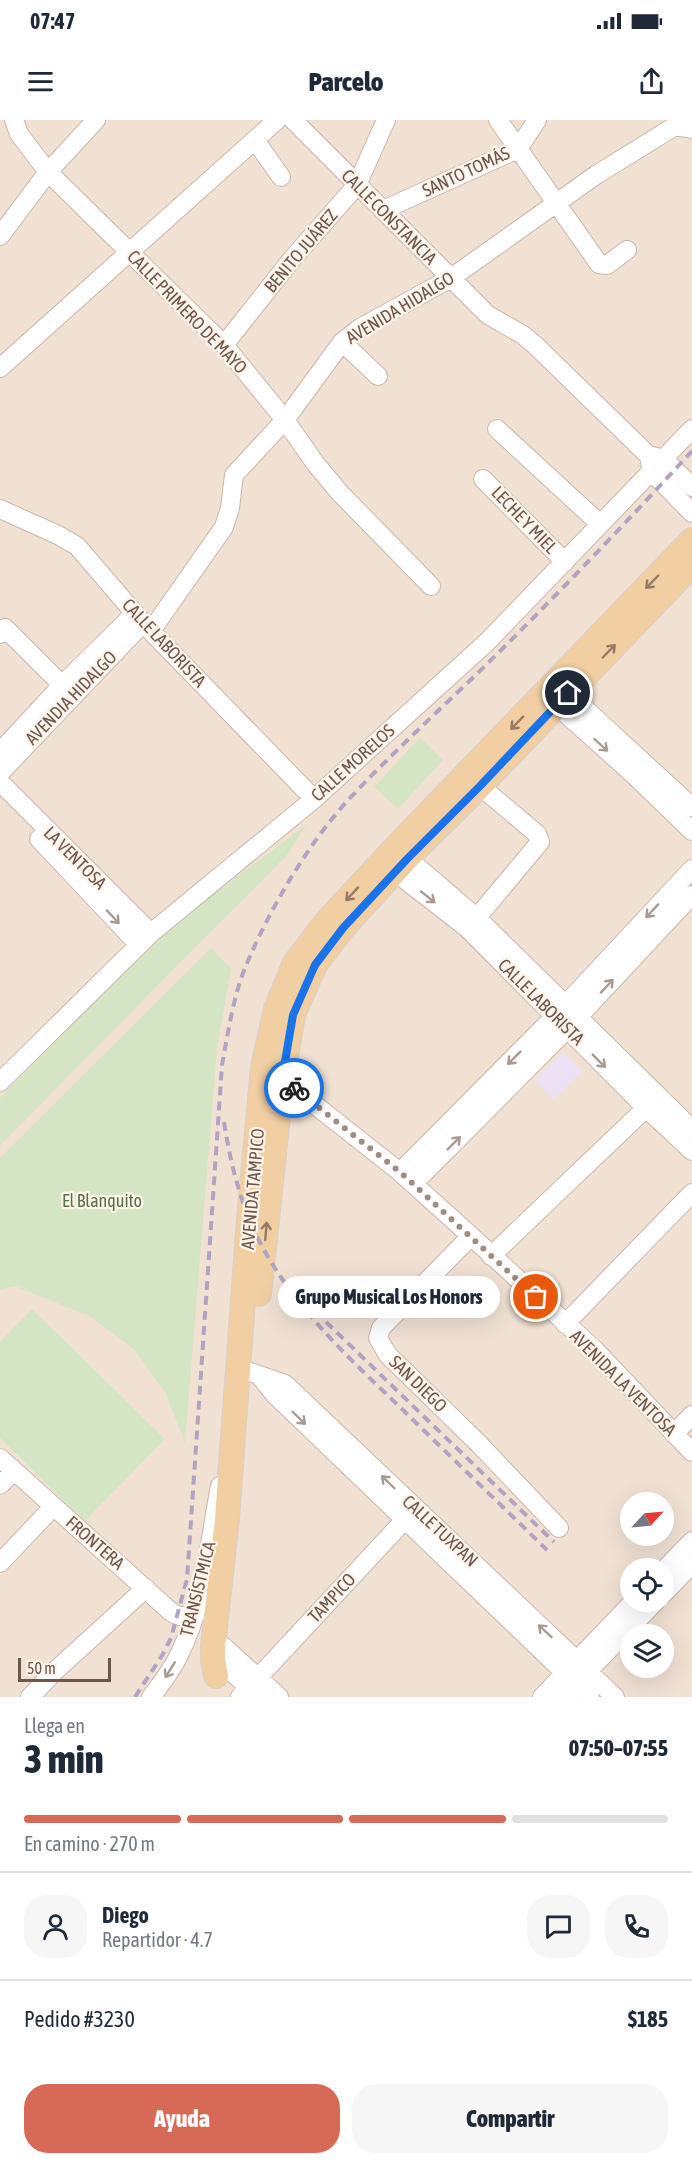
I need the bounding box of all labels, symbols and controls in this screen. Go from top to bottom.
text: 07:47 [30,8,75,34]
icon: menu [24,65,57,98]
icon: share [635,65,668,98]
text: Parcelo [308,66,384,97]
street label: SANTO TOMÁS [419,142,513,201]
street label: CALLE CONSTANCIA [338,165,441,269]
street label: BENITO JUÁREZ [260,205,341,296]
street label: CALLE PRIMERO DE MAYO [123,246,252,378]
street label: AVENIDA HIDALGO [342,267,457,348]
street label: LECHE Y MIEL [487,482,561,558]
one-way arrow [644,575,659,590]
street label: CALLE LABORISTA [118,594,211,691]
one-way arrow [601,644,616,659]
street label: AVENDIA HIDALGO [21,646,121,749]
pin [542,667,593,718]
icon: home [551,676,584,709]
one-way arrow [510,716,524,731]
street label: CALLE MORELOS [307,719,399,806]
one-way arrow [593,738,608,752]
street label: LA VENTOSA [40,822,111,893]
one-way arrow [346,886,360,901]
one-way arrow [420,891,436,904]
one-way arrow [645,904,659,919]
one-way arrow [106,909,120,924]
street label: CALLE LABORISTA [494,954,589,1049]
one-way arrow [600,979,614,994]
one-way arrow [506,1050,521,1065]
one-way arrow [592,1054,607,1068]
courier [264,1058,324,1118]
icon: bike [278,1072,311,1105]
street label: AVENIDA TAMPICO [237,1128,268,1250]
one-way arrow [447,1135,461,1150]
park label: El Blanquito [62,1190,142,1211]
one-way arrow [261,1221,272,1241]
pin [510,1271,561,1322]
callout: Grupo Musical Los Honors [278,1276,500,1318]
icon: bag [519,1280,552,1313]
text: Grupo Musical Los Honors [295,1285,483,1308]
street label: AVENIDA LA VENTOSA [566,1325,681,1440]
street label: SAN DIEGO [385,1351,451,1416]
one-way arrow [292,1411,307,1426]
one-way arrow [381,1475,396,1489]
street label: CALLE TUXPAN [398,1491,482,1571]
north arrow [620,1492,674,1546]
map controls [620,1492,674,1678]
street label: FRONTERA [62,1512,129,1574]
street label: TRANSÍSTMICA [176,1539,220,1639]
button: locate [620,1558,674,1612]
street label: TAMPICO [304,1569,360,1627]
one-way arrow [538,1624,553,1638]
button: layers [620,1624,674,1678]
scale bar [18,1655,111,1682]
text: 50 m [27,1659,56,1677]
one-way arrow [164,1661,176,1678]
text: Llega en [24,1714,85,1737]
text: 07:50–07:55 [569,1735,668,1761]
text: 3 min [24,1737,104,1781]
text: En camino · 270 m [24,1832,155,1855]
button: person [24,1895,87,1958]
button: chat [527,1895,590,1958]
button: phone [605,1895,668,1958]
text: Diego [102,1902,149,1928]
text: Repartidor · 4.7 [102,1928,213,1951]
text: Pedido #3230 [24,2006,135,2032]
text: $185 [628,2006,668,2032]
button: Ayuda [24,2084,340,2153]
button: Compartir [352,2084,668,2153]

